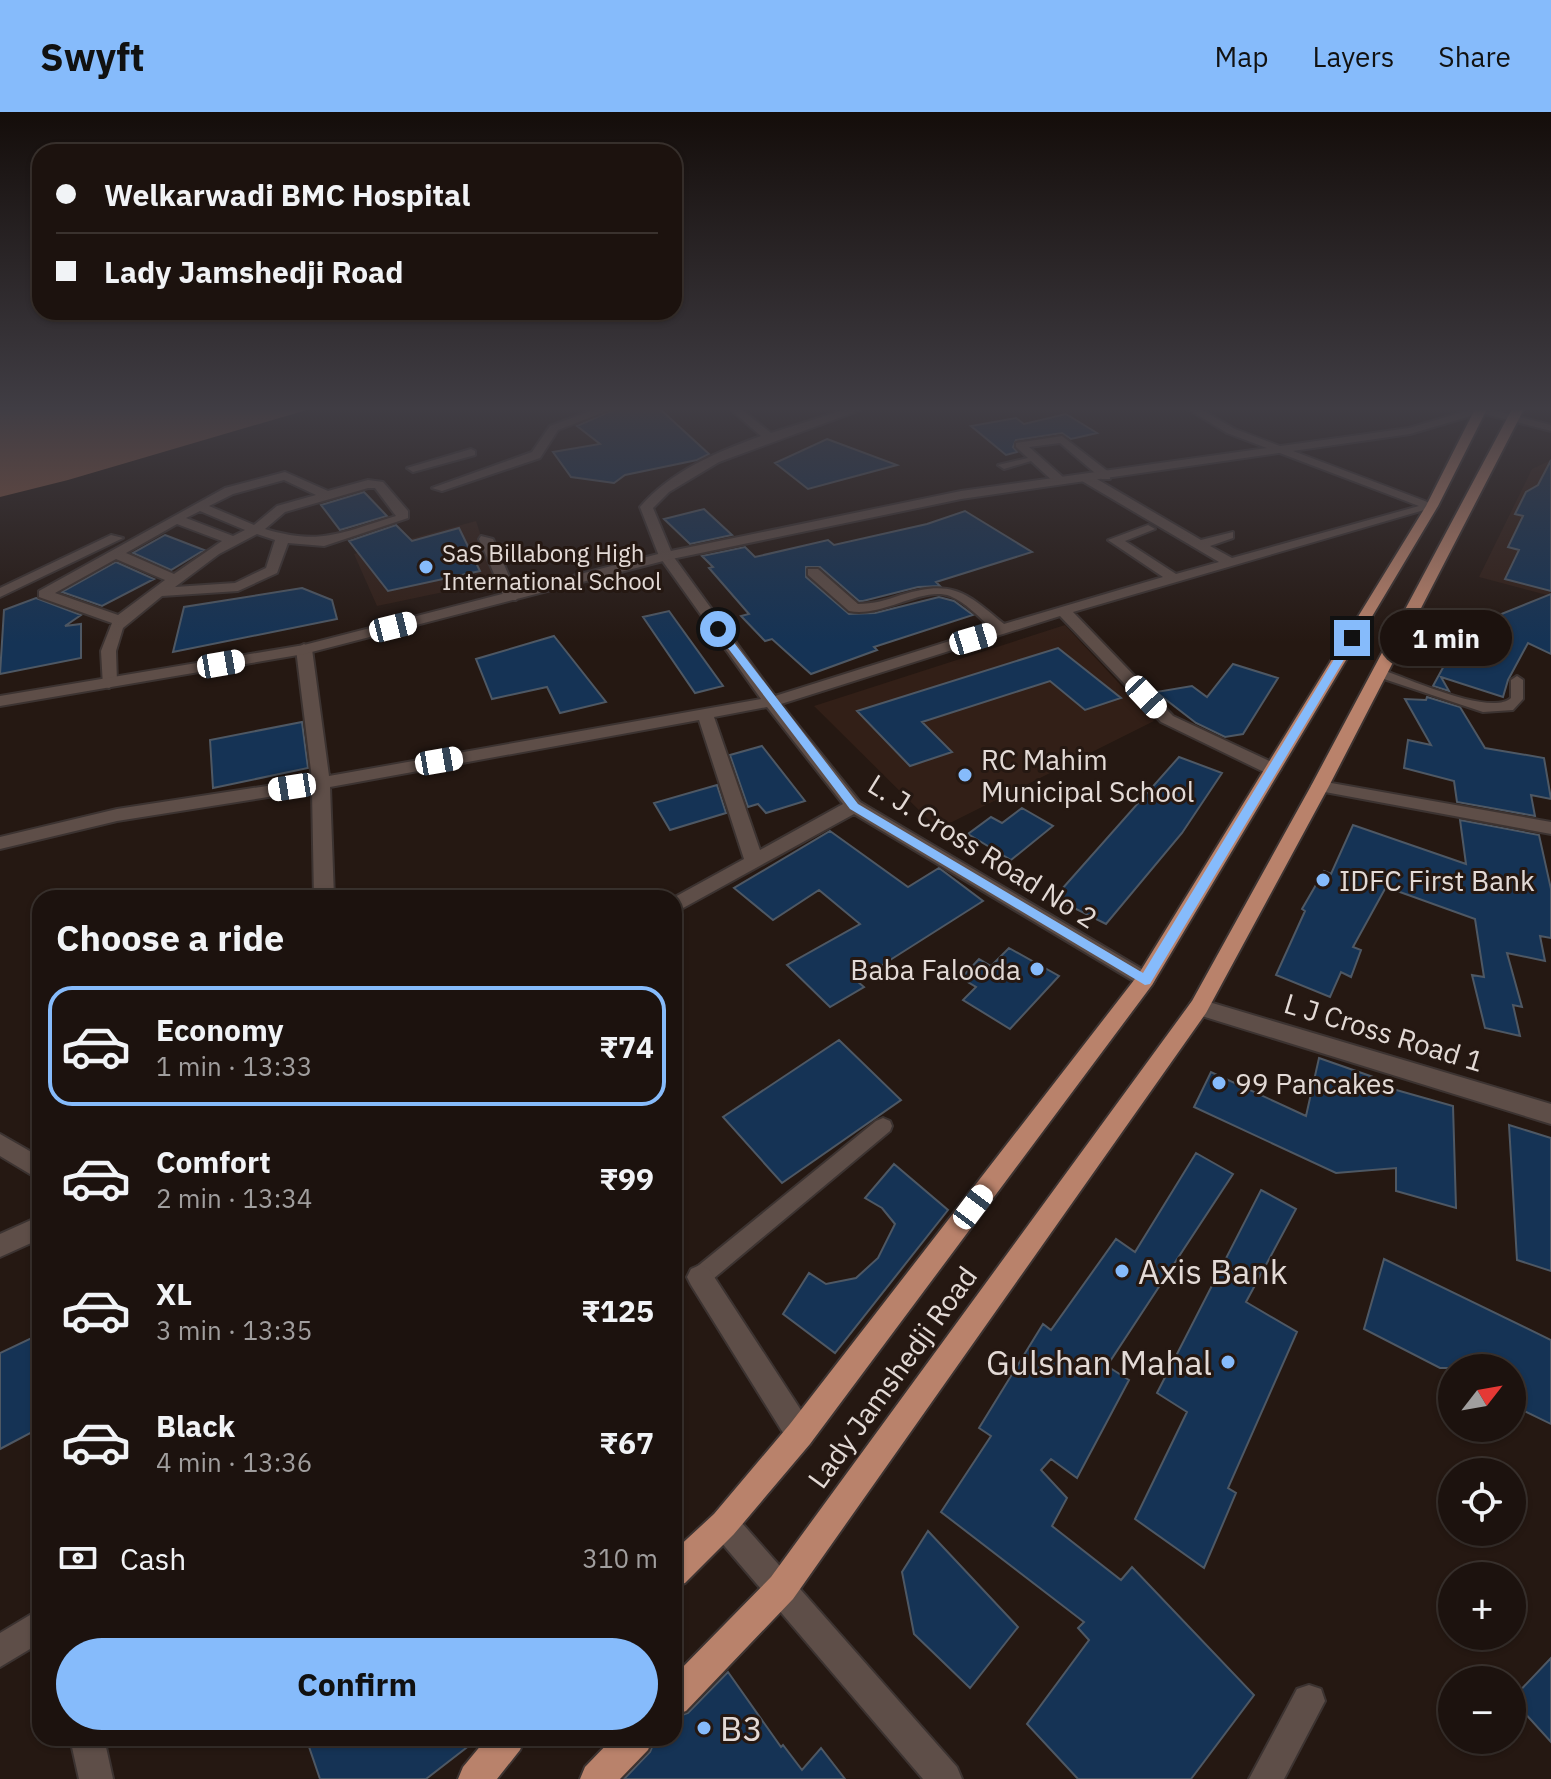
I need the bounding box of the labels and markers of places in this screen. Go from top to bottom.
place label: SaS Billabong High International School [442,537,662,597]
marker: SaS Billabong High International School [417,558,435,576]
place label: RC Mahim Municipal School [981,741,1194,810]
marker: RC Mahim Municipal School [956,766,974,784]
place label: IDFC First Bank [1339,862,1535,899]
marker: IDFC First Bank [1314,871,1332,889]
place label: Baba Falooda [850,951,1021,988]
marker: Baba Falooda [1028,960,1046,978]
place label: 99 Pancakes [1235,1065,1395,1102]
marker: 99 Pancakes [1210,1074,1228,1092]
place label: Axis Bank [1138,1249,1288,1293]
marker: Axis Bank [1113,1262,1131,1280]
place label: Gulshan Mahal [986,1340,1212,1384]
marker: Gulshan Mahal [1219,1353,1237,1371]
place label: B3 [720,1706,763,1750]
marker: B3 [695,1719,713,1737]

